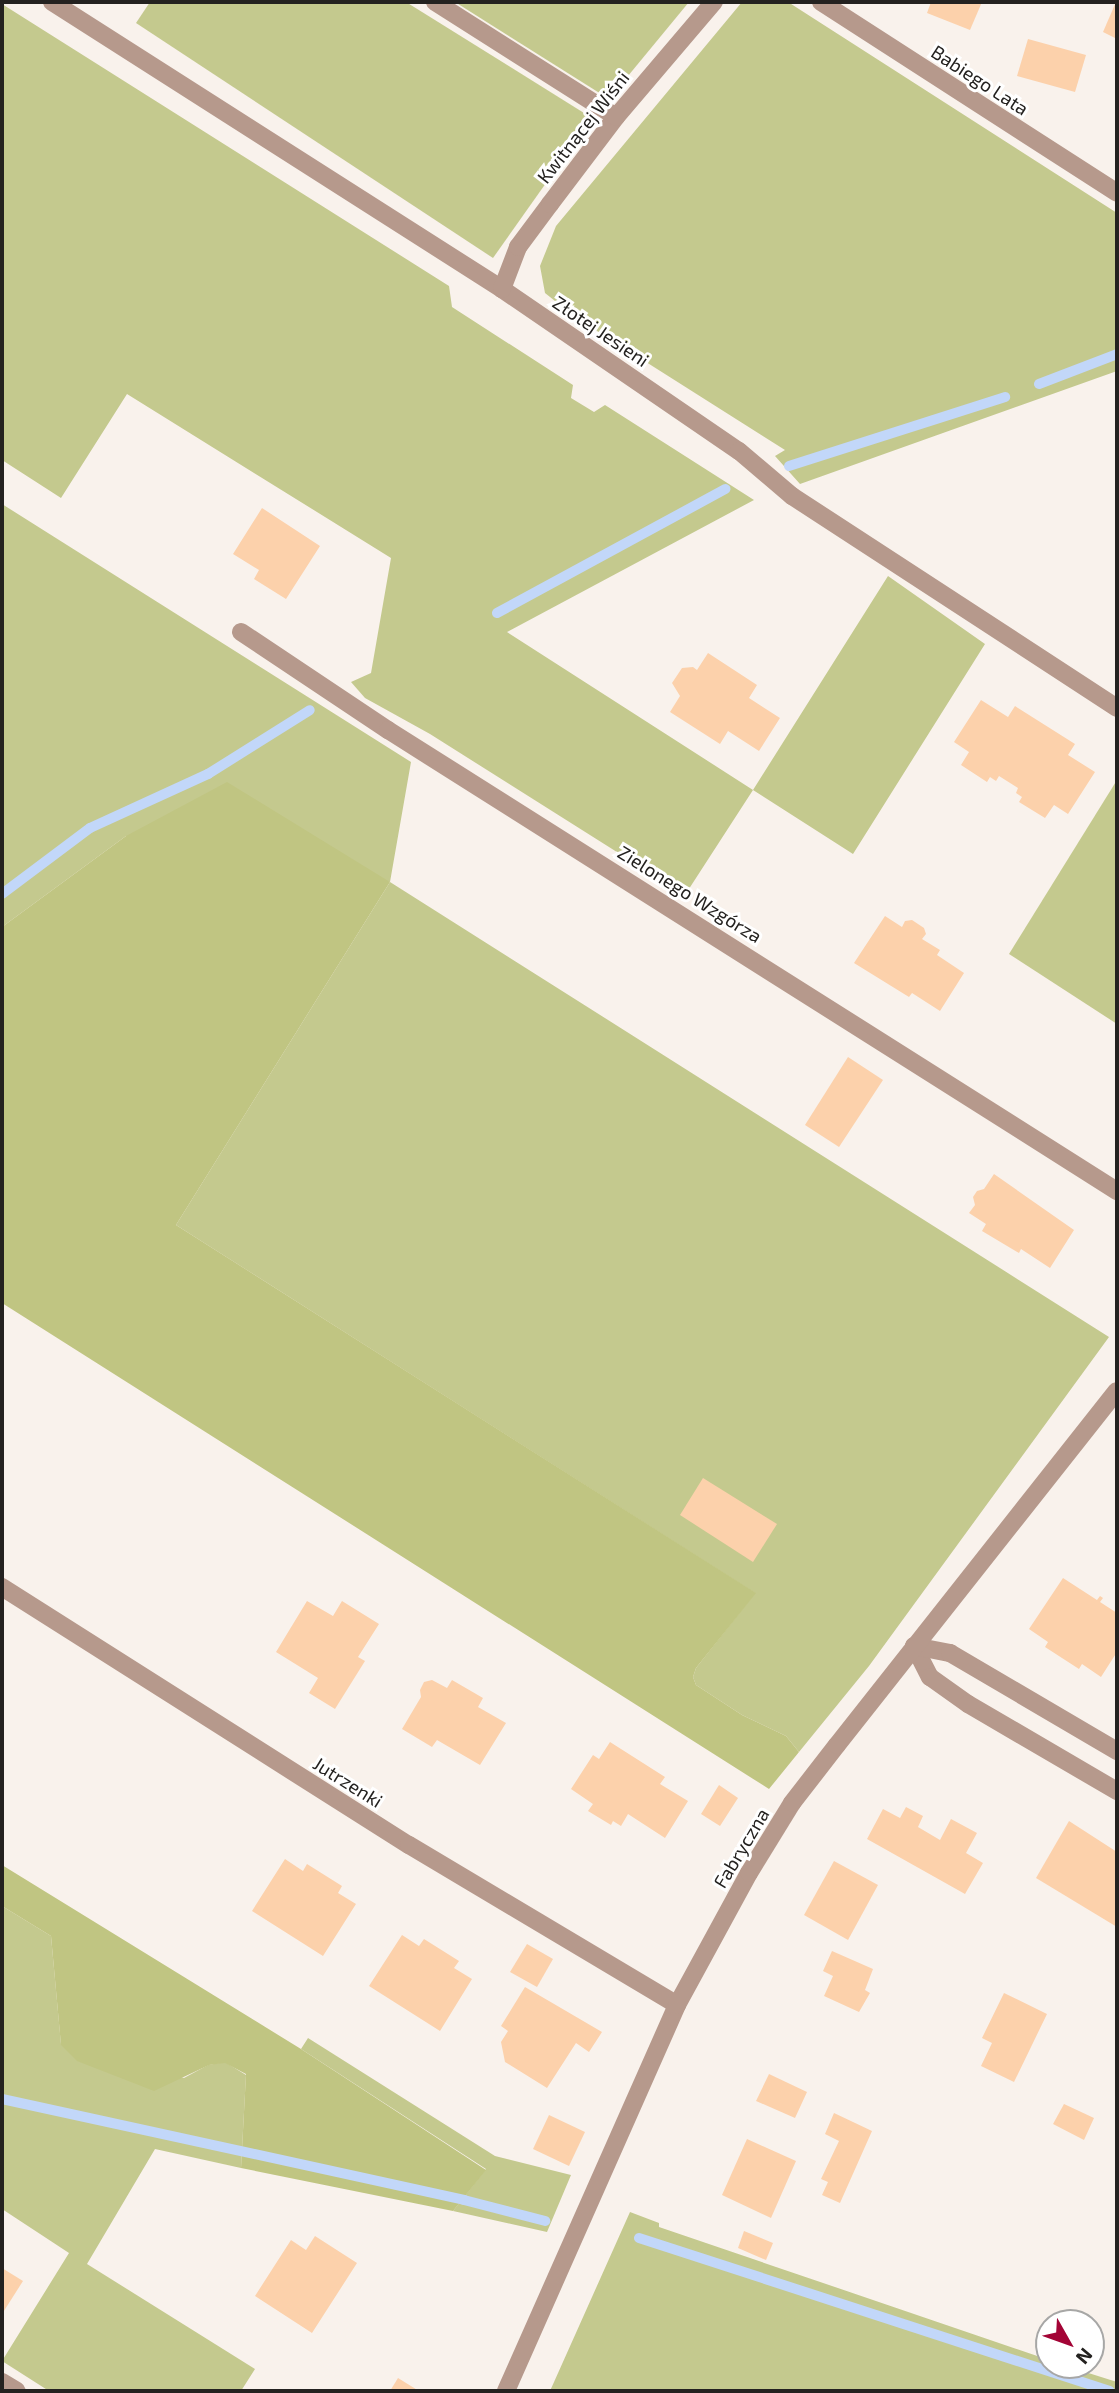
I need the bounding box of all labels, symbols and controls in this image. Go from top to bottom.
street label: Babiego Lata [927,40,1033,120]
street label: Kwitnącej Wiśni [532,66,634,188]
street label: Złotej Jesieni [549,290,653,372]
street label: Zielonego Wzgórza [614,840,766,948]
street label: Jutrzenki [309,1752,387,1812]
street label: Fabryczna [708,1804,774,1892]
north arrow [1035,2309,1105,2379]
text: N [1072,2344,1098,2369]

